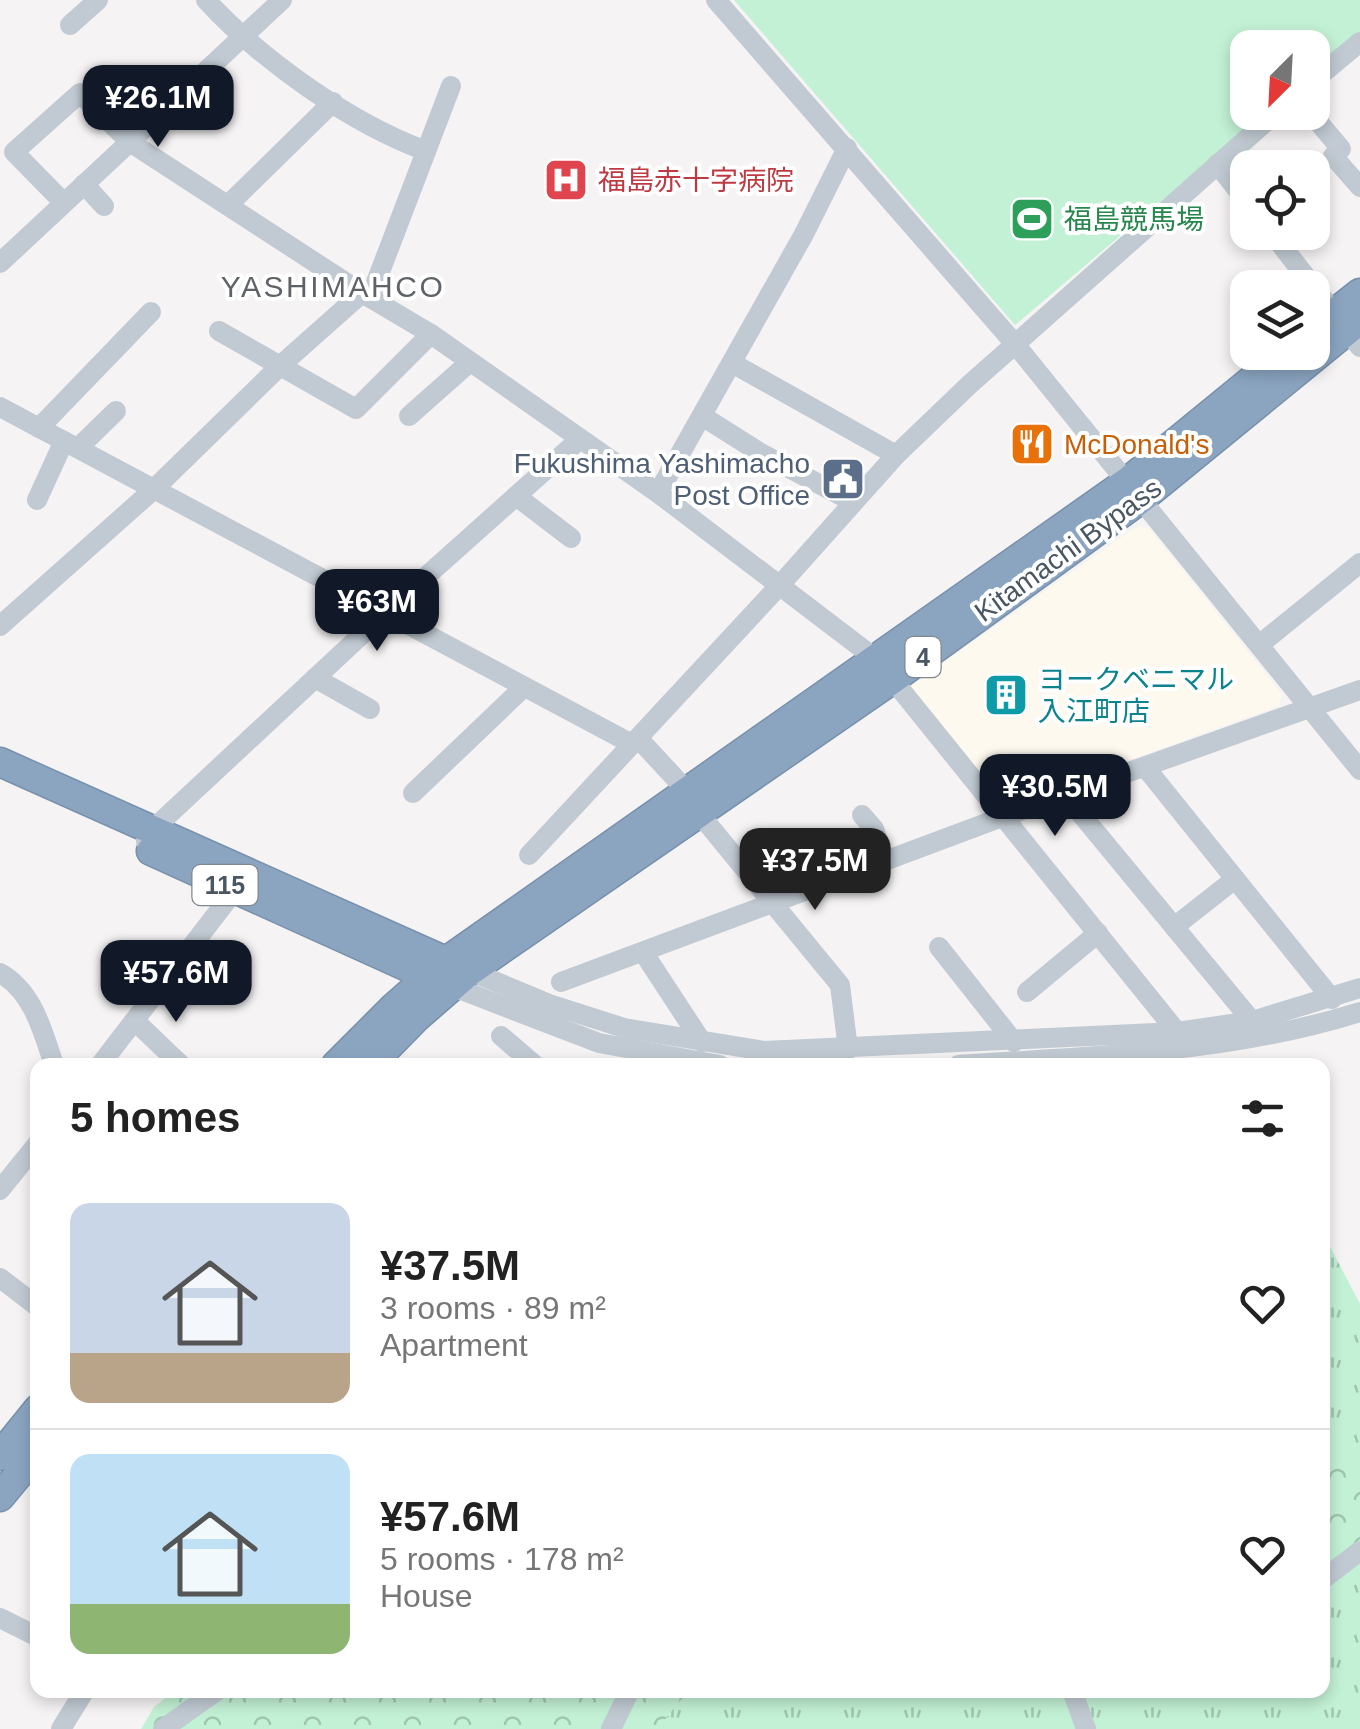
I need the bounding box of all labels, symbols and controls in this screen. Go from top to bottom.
north arrow [1230,30,1330,130]
map controls [1230,30,1330,370]
pin: ¥26.1M [77,65,239,150]
text: ¥26.1M [105,79,211,115]
button: locate [1230,150,1330,250]
hospital icon: 福島赤十字病院 [543,157,589,203]
place label: 福島赤十字病院 [598,165,794,196]
sports icon: 福島競馬場 [1009,196,1055,242]
place label: 福島競馬場 [1064,204,1204,235]
district label: YASHIMAHCO [221,270,445,303]
button: layers [1230,270,1330,370]
restaurant icon: McDonald's [1009,421,1055,467]
place label: McDonald's [1064,429,1209,460]
place label: Fukushima Yashimacho Post Office [514,448,810,511]
public building icon: Fukushima Yashimacho Post Office [820,456,866,502]
street label: Kitamachi Bypass [969,472,1167,628]
pin: ¥63M [318,569,436,654]
text: ¥63M [337,583,417,619]
road number: 4 [906,637,940,677]
place label: ヨークベニマル 入江町店 [1038,664,1234,727]
building icon: ヨークベニマル 入江町店 [983,672,1029,718]
pin: ¥30.5M [974,754,1136,839]
text: ¥30.5M [1002,768,1108,804]
pin: ¥37.5M [734,828,896,913]
text: ¥37.5M [762,842,868,878]
road number: 115 [192,865,258,905]
pin: ¥57.6M [95,940,257,1025]
text: ¥57.6M [123,954,229,990]
icon: filters [1235,1091,1290,1146]
text: 5 homes [70,1094,240,1141]
text: ¥37.5M [380,1242,520,1289]
icon: home [150,1243,270,1363]
icon: heart [1235,1276,1290,1331]
text: 3 rooms · 89 m² [380,1290,606,1326]
text: Apartment [380,1327,528,1363]
text: ¥57.6M [380,1493,520,1540]
icon: home [150,1494,270,1614]
icon: heart [1235,1527,1290,1582]
text: 5 rooms · 178 m² [380,1541,624,1577]
text: House [380,1578,473,1614]

